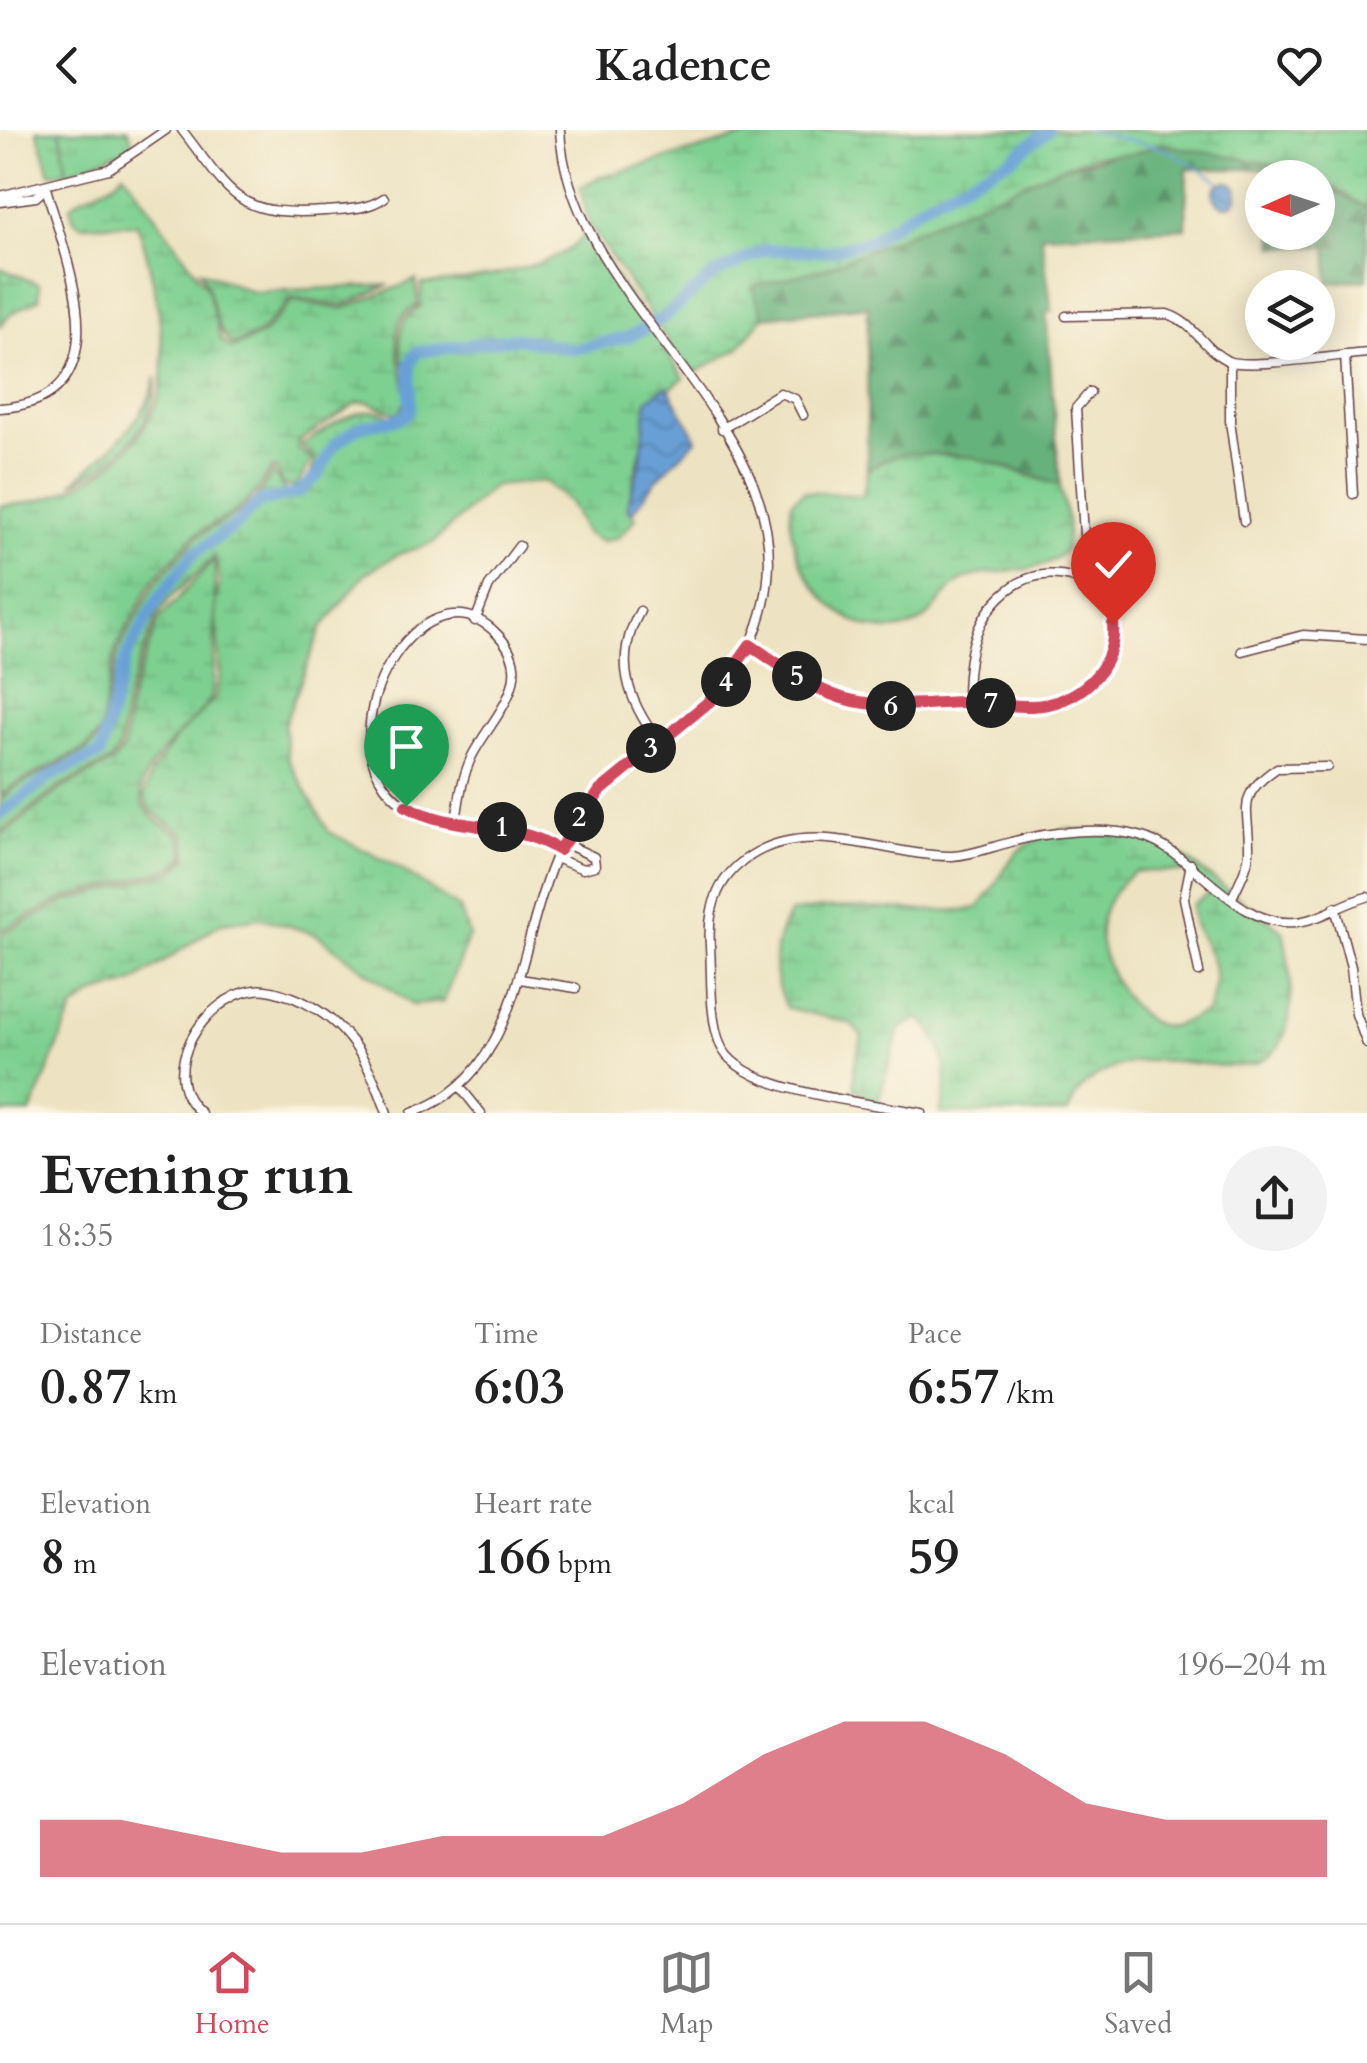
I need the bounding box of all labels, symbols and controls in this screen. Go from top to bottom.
text: Kadence [595,35,772,96]
icon: back [40,38,95,93]
icon: heart [1272,38,1327,93]
north arrow [1245,160,1335,250]
map controls [1245,160,1335,360]
button: layers [1245,270,1335,360]
pin [1071,522,1156,625]
icon: check [1086,537,1141,592]
pin: 5 [772,651,822,701]
pin: 4 [701,657,751,707]
text: 5 [790,657,804,695]
text: 4 [719,663,733,701]
pin: 7 [966,678,1016,728]
pin: 6 [866,681,916,731]
text: 7 [984,684,998,722]
text: 6 [884,687,898,725]
pin [364,704,449,807]
icon: arrive [379,719,434,774]
pin: 3 [626,723,676,773]
text: 3 [644,729,658,767]
pin: 2 [554,792,604,842]
text: 2 [572,798,586,836]
pin: 1 [477,802,527,852]
text: 1 [495,808,509,846]
text: Evening run [40,1139,353,1213]
button: share [1222,1146,1327,1251]
text: 18:35 [40,1214,114,1258]
text: Distance [40,1315,142,1353]
text: Time [474,1315,539,1353]
text: Pace [908,1315,962,1353]
text: 0.87 [40,1353,131,1421]
text: 6:03 [474,1353,565,1421]
text: 6:57 [908,1353,999,1421]
text: km [131,1375,178,1413]
text: /km [999,1375,1055,1413]
text: Elevation [40,1485,151,1523]
text: Heart rate [474,1485,593,1523]
text: kcal [908,1485,955,1523]
text: 8 [40,1523,66,1591]
text: 166 [474,1523,551,1591]
text: 59 [908,1523,959,1591]
text: m [66,1545,97,1583]
text: bpm [551,1545,612,1583]
text: Elevation [40,1643,167,1687]
text: 196–204 m [1175,1643,1327,1687]
tab: Home [195,1945,270,2043]
tab: Map [659,1945,714,2043]
tab: Saved [1104,1945,1172,2043]

